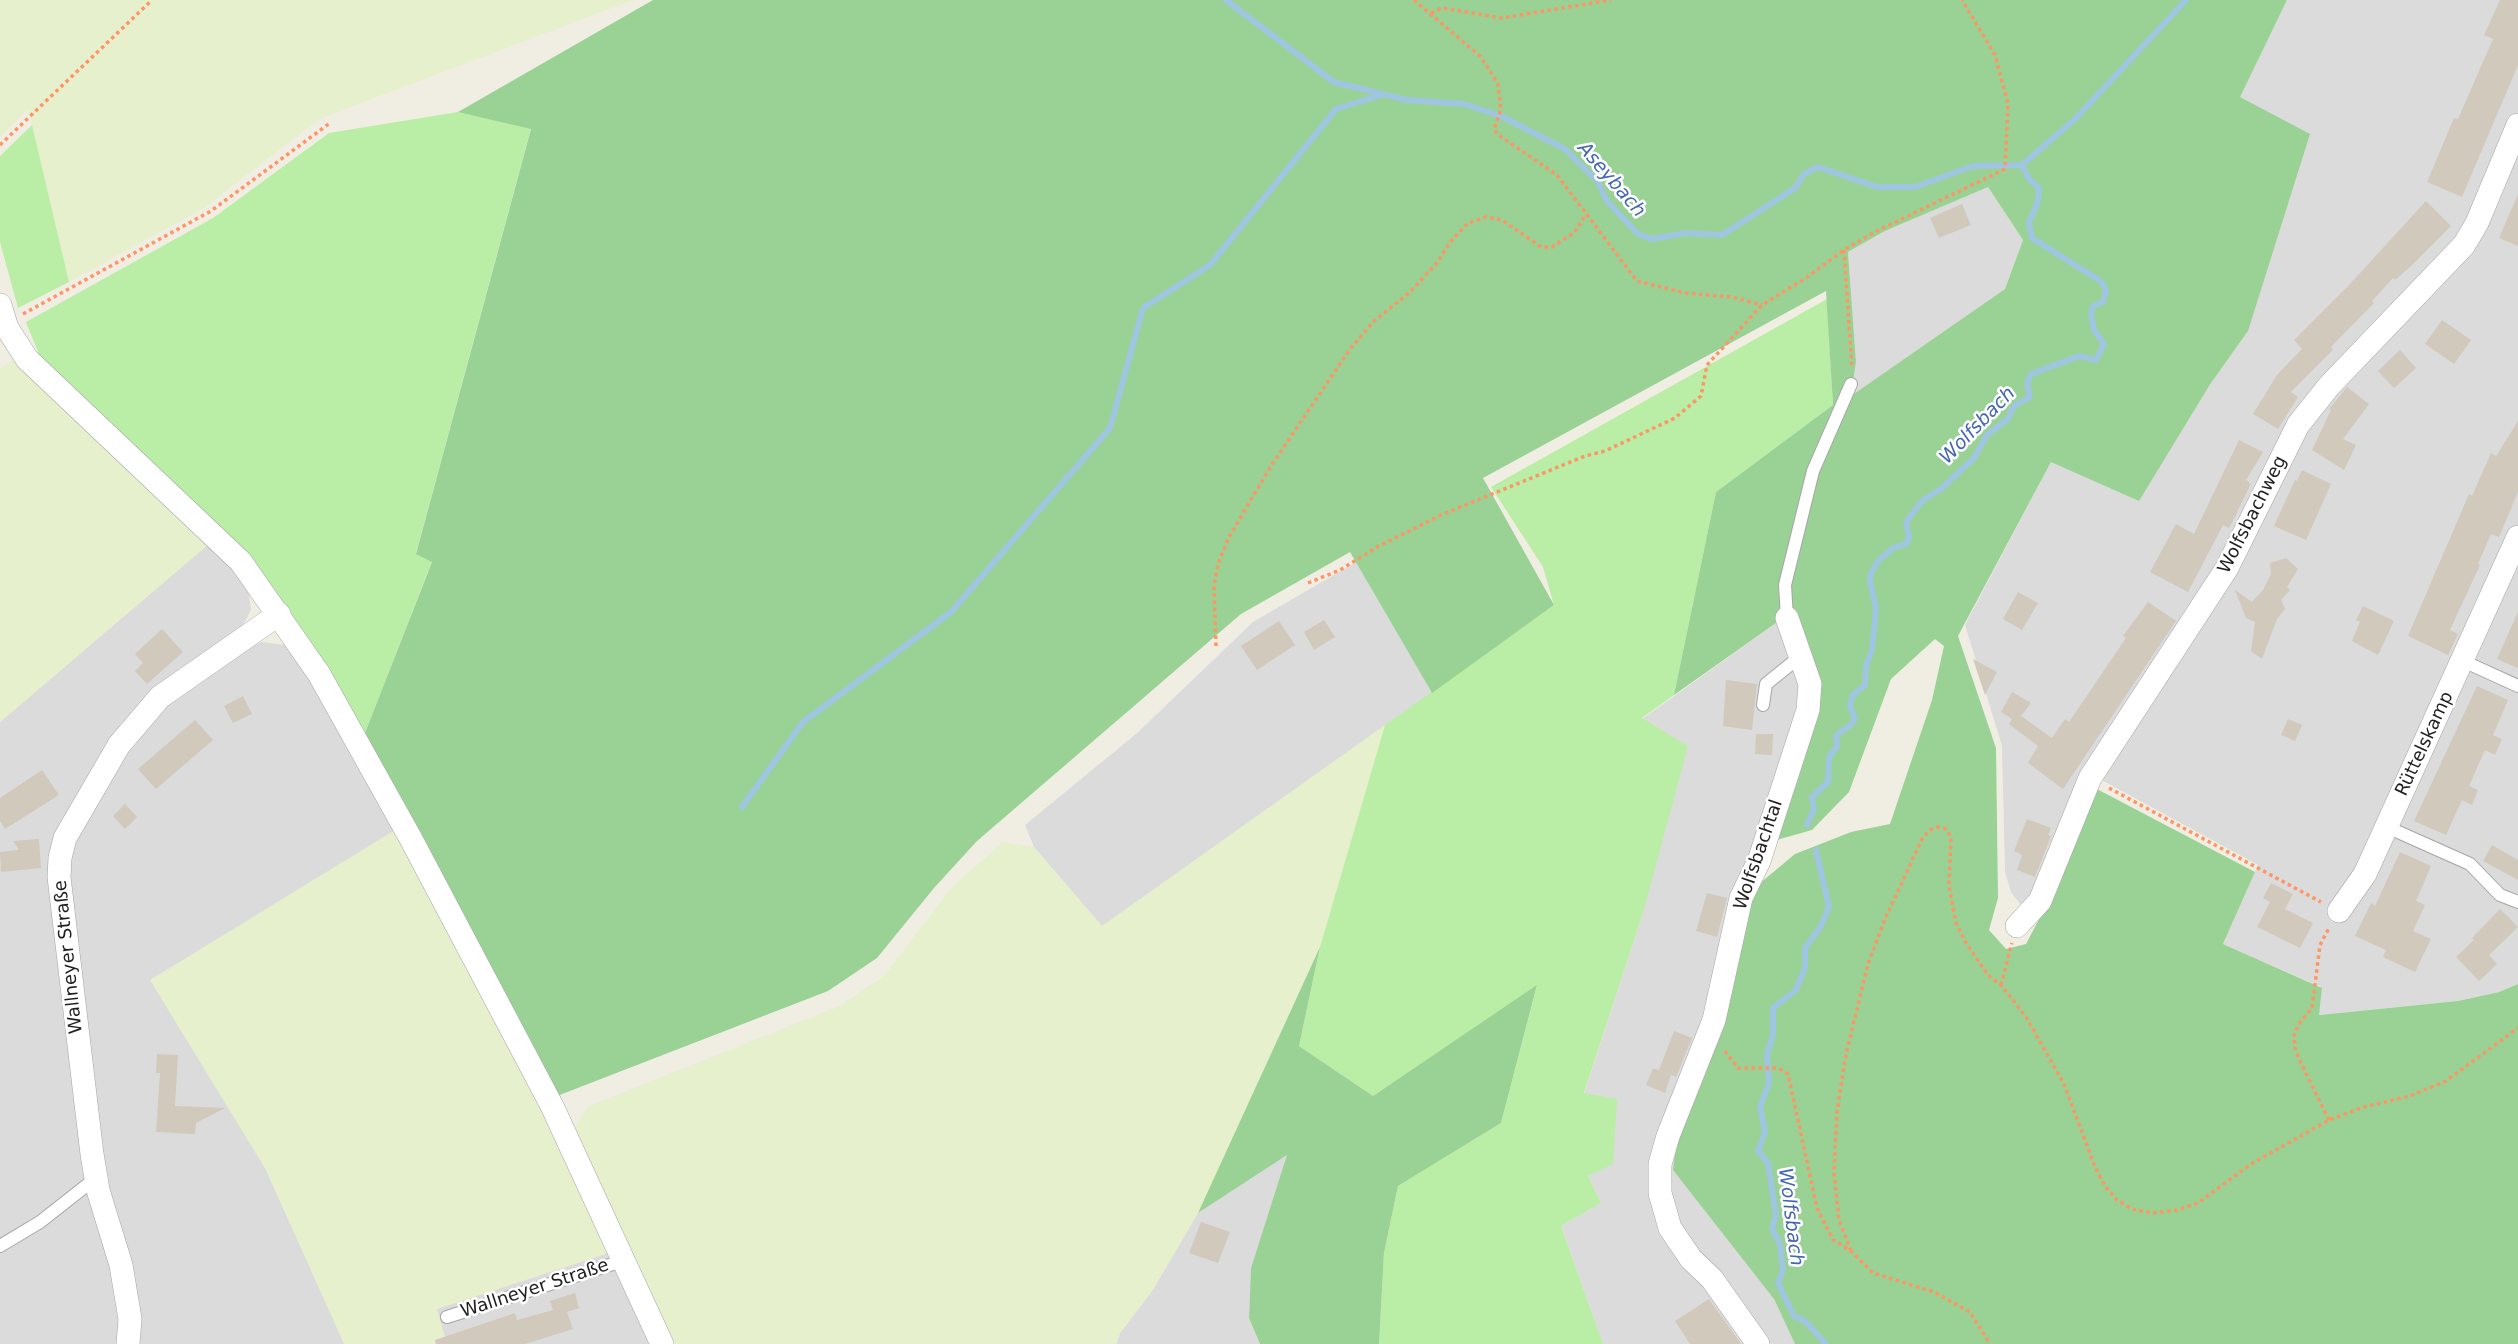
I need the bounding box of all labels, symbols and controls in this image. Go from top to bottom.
water label: Aseybach [1572,138,1650,222]
water label: Wolfsbach [1936,383,2020,469]
street label: Wolfsbachweg [2214,452,2292,578]
street label: Rüttelskamp [2391,688,2459,800]
street label: Wolfsbachtal [1730,797,1788,913]
street label: Wallneyer Straße [50,879,88,1035]
water label: Wolfsbach [1773,1167,1807,1267]
street label: Wallneyer Straße [458,1255,612,1323]

